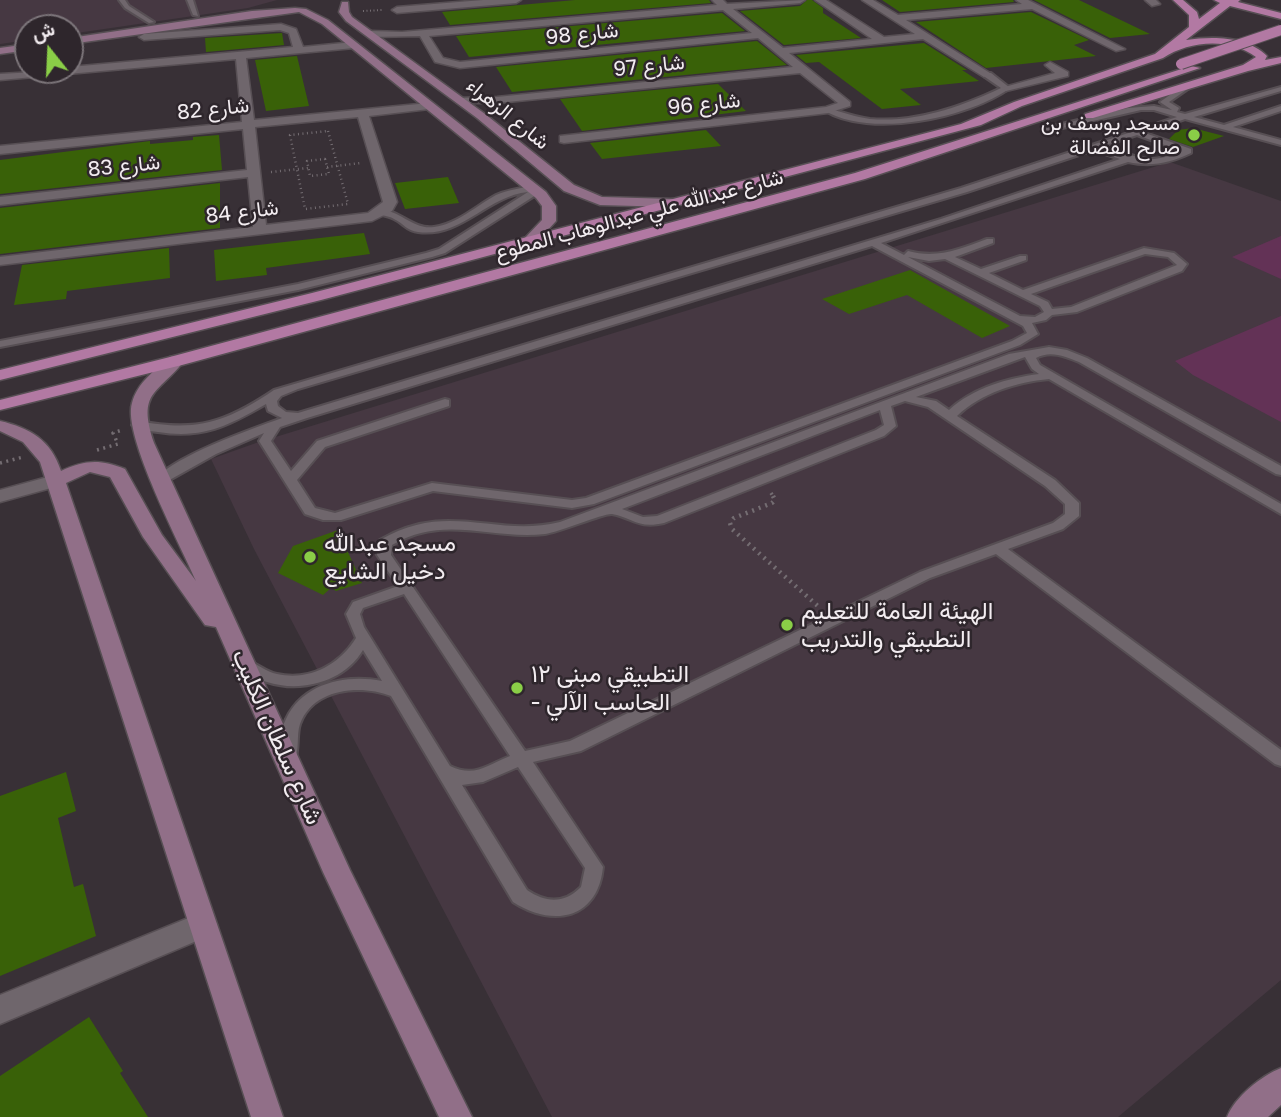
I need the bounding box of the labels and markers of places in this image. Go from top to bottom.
place label: مسجد يوسف بن صالح الفضالة [1041,110,1180,160]
marker: مسجد يوسف بن صالح الفضالة [1186,127,1202,143]
place label: مسجد عبدالله دخيل الشايع [324,529,456,585]
marker: مسجد عبدالله دخيل الشايع [302,549,318,565]
place label: الهيئة العامة للتعليم التطبيقي والتدريب [801,597,993,653]
marker: الهيئة العامة للتعليم التطبيقي والتدريب [779,617,795,633]
place label: التطبيقي مبنى ١٢ - الحاسب الآلي [531,660,689,716]
marker: التطبيقي مبنى ١٢ - الحاسب الآلي [509,680,525,696]

